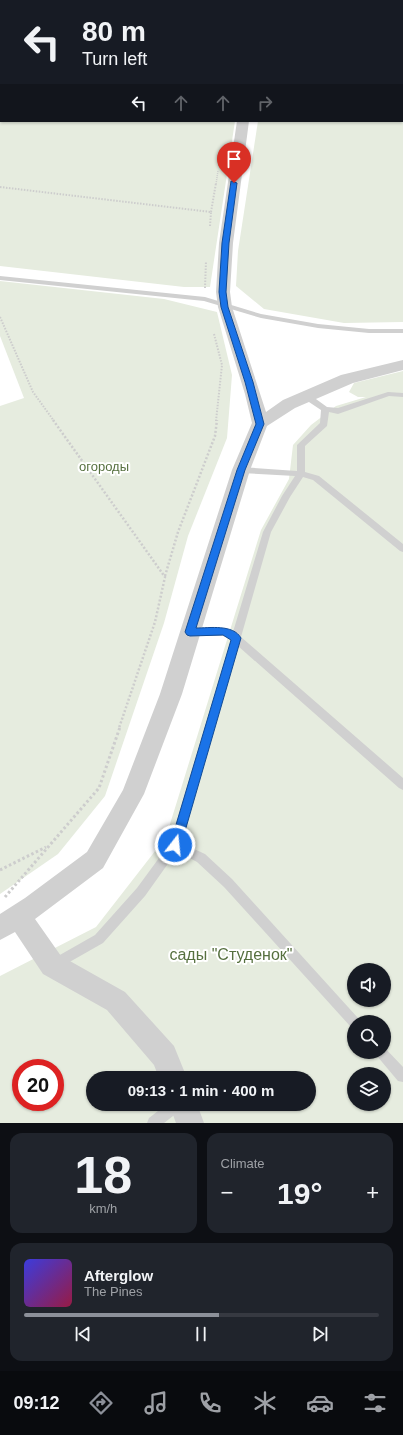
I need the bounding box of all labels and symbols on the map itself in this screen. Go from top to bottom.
pin [217,142,251,183]
park label: огороды [79,459,129,474]
position arrow [154,824,196,866]
park label: сады "Студенок" [169,946,293,963]
speed limit sign: 20 [12,1059,64,1111]

